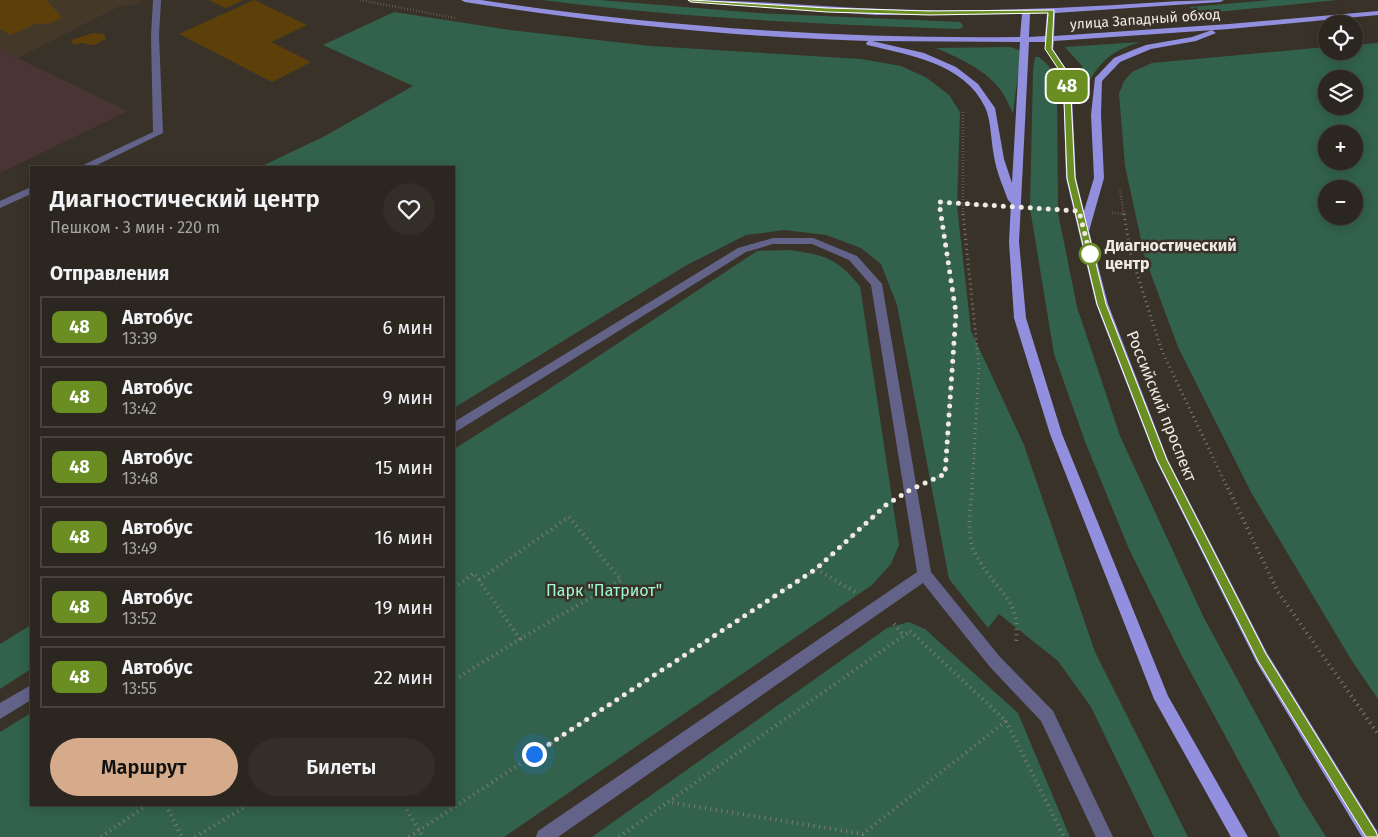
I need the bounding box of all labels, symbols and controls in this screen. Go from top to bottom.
street label: улица Западный обход [1069,6,1221,33]
map controls [1318,15,1363,225]
button: locate [1318,15,1363,60]
line badge: 48 [1044,70,1090,102]
button: layers [1318,70,1363,115]
text: 48 [1057,75,1077,97]
button: + [1318,125,1363,170]
button: − [1318,180,1363,225]
button: heart [383,183,435,235]
text: Диагностический центр [50,185,320,213]
text: Пешком · 3 мин · 220 m [50,218,220,237]
place label: Диагностический центр [1104,236,1237,273]
marker: Диагностический центр [1079,243,1101,265]
text: Отправления [50,262,169,285]
text: Автобус [122,306,193,329]
text: 48 [69,316,90,338]
text: 6 мин [382,316,433,339]
street label: Российский проспект [1123,328,1201,485]
text: 13:39 [122,329,157,348]
text: Автобус [122,376,193,399]
text: 48 [69,386,90,408]
text: 9 мин [383,386,433,409]
text: 13:42 [122,399,157,418]
text: Автобус [122,446,193,469]
text: 48 [69,456,90,478]
text: 15 мин [375,456,433,479]
text: 13:48 [122,469,158,488]
text: Автобус [122,516,193,539]
text: 48 [69,526,90,548]
text: 16 мин [374,526,433,549]
text: 13:49 [122,539,157,558]
park label: Парк "Патриот" [546,581,662,600]
text: Автобус [122,586,193,609]
text: 48 [69,596,90,618]
text: 19 мин [374,596,433,619]
text: 13:52 [122,609,157,628]
text: Автобус [122,656,193,679]
text: 48 [69,666,90,688]
text: 22 мин [374,666,433,689]
text: 13:55 [122,679,157,698]
button: Маршрут [50,738,238,796]
button: Билеты [248,738,435,796]
your location [522,742,547,767]

